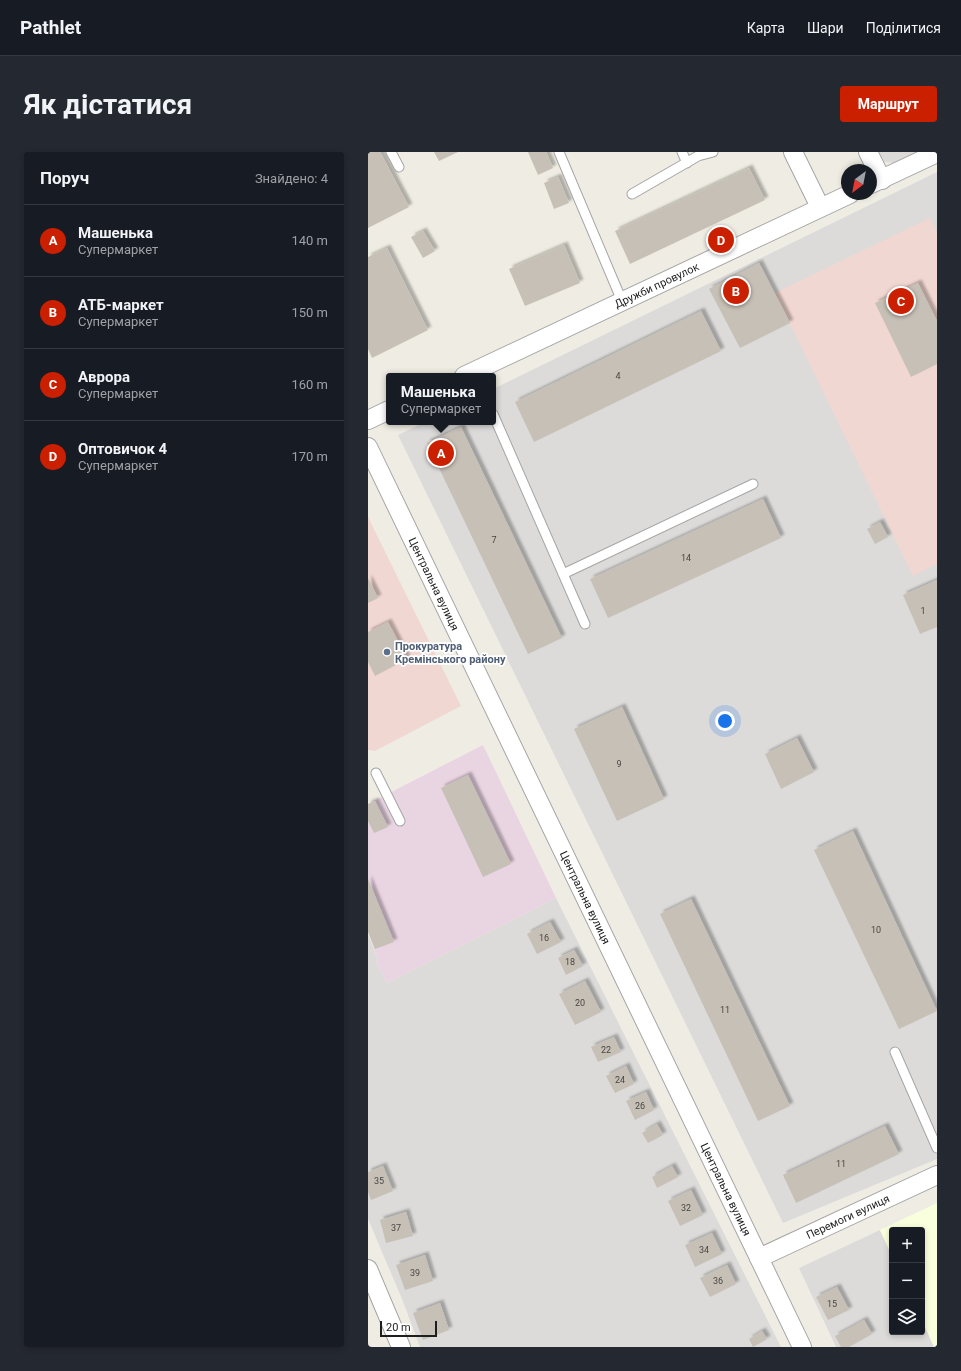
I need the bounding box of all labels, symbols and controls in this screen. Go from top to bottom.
text: Pathlet [20,16,81,39]
text: Карта [747,20,785,36]
text: Шари [807,20,844,36]
text: Поділитися [866,20,941,36]
button: Маршрут [840,86,937,122]
text: Як дістатися [24,88,192,121]
north arrow [841,164,877,200]
text: Поруч [40,168,89,188]
text: Знайдено: 4 [255,171,328,186]
text: Машенька [78,224,153,242]
pin: D [708,225,734,255]
text: A [49,233,57,248]
text: 140 m [291,233,328,248]
text: Супермаркет [78,242,158,257]
street label: Дружби провулок [613,260,701,311]
pin: B [723,276,749,306]
pin: C [888,286,914,316]
text: АТБ-маркет [78,296,164,314]
text: B [49,305,57,320]
text: 150 m [291,305,328,320]
text: Супермаркет [78,314,158,329]
text: Аврора [78,368,130,386]
house number: 4 [615,371,621,381]
popup [386,373,496,425]
text: C [49,377,57,392]
text: 160 m [291,377,328,392]
text: Машенька [401,383,476,401]
text: Супермаркет [78,386,158,401]
text: Супермаркет [401,401,481,416]
pin: A [428,438,454,468]
text: Оптовичок 4 [78,440,167,458]
text: D [49,449,57,464]
text: 170 m [291,449,328,464]
text: Супермаркет [78,458,158,473]
house number: 7 [491,535,497,545]
street label: Центральна вулиця [406,536,462,633]
house number: 14 [681,553,691,563]
house number: 1 [920,606,926,616]
place label: Прокуратура Кремінського району [395,640,506,666]
marker: Прокуратура Кремінського району [382,647,392,657]
your location [715,711,735,731]
house number: 9 [616,759,622,769]
street label: Центральна вулиця [557,849,613,946]
house number: 10 [871,925,881,935]
house number: 16 [539,933,549,943]
house number: 18 [565,957,575,967]
house number: 20 [575,998,585,1008]
house number: 11 [720,1005,730,1015]
house number: 22 [601,1045,611,1055]
house number: 24 [615,1075,625,1085]
house number: 26 [635,1101,645,1111]
street label: Центральна вулиця [698,1141,753,1238]
house number: 11 [836,1159,846,1169]
house number: 35 [374,1176,384,1186]
street label: Перемоги вулиця [804,1192,892,1242]
house number: 32 [681,1203,691,1213]
house number: 37 [391,1223,401,1233]
map controls [889,1227,925,1335]
button: + [889,1227,925,1263]
house number: 34 [699,1245,709,1255]
button: − [889,1263,925,1299]
house number: 39 [410,1268,420,1278]
house number: 36 [713,1276,723,1286]
house number: 15 [827,1299,837,1309]
button: layers [889,1299,925,1335]
scale bar [380,1319,437,1338]
text: 20 m [386,1321,411,1334]

